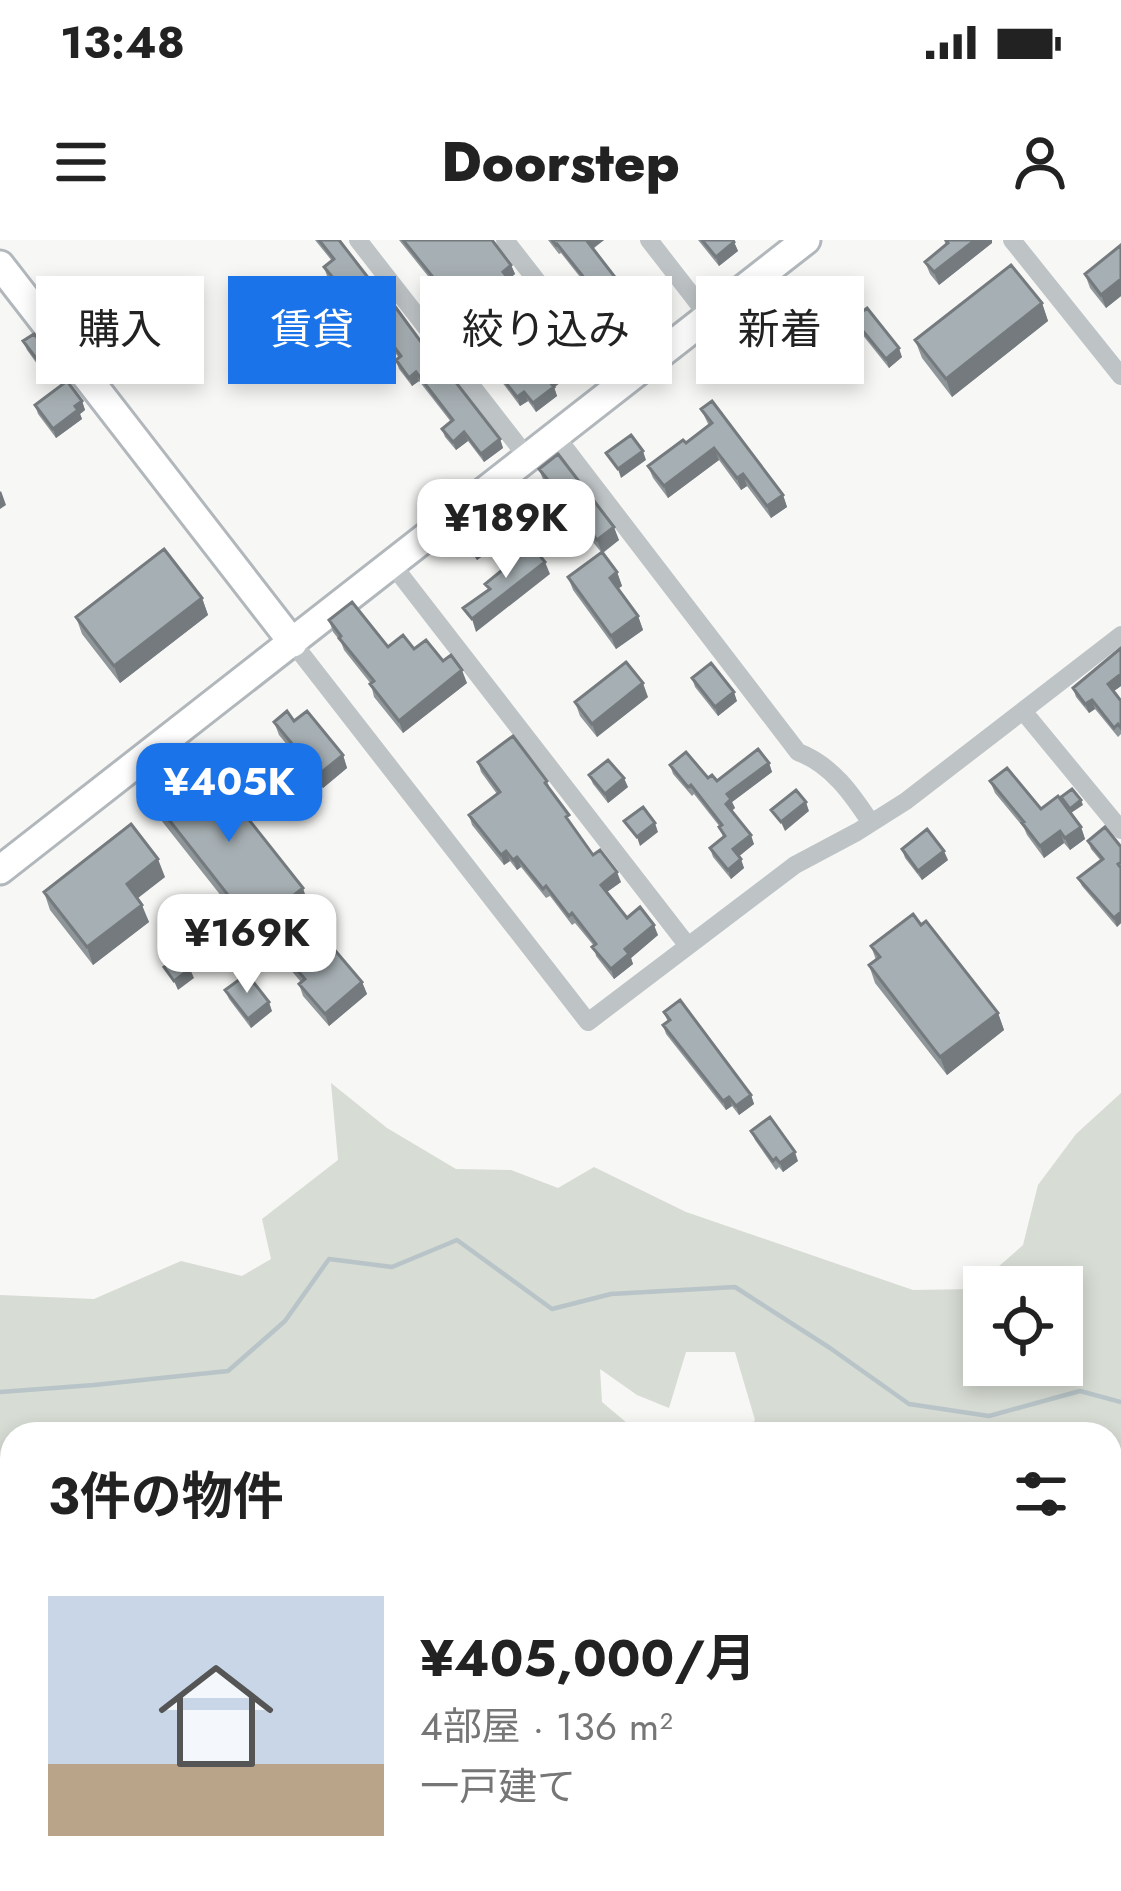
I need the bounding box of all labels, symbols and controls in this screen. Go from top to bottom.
text: 13:48 [60,10,185,75]
text: Doorstep [441,123,680,201]
icon: menu [48,129,114,195]
icon: person [1007,129,1073,195]
chip: 購入 [36,276,204,384]
chip: 賃貸 [228,276,396,384]
chip: 絞り込み [420,276,672,384]
chip: 新着 [696,276,864,384]
pin: ¥189K [422,479,590,581]
text: ¥189K [444,489,568,546]
pin: ¥405K [145,743,313,845]
text: ¥405K [163,753,295,810]
pin: ¥169K [163,894,331,996]
text: ¥169K [184,904,310,961]
map controls [963,1266,1083,1386]
button: locate [963,1266,1083,1386]
text: 3件の物件 [48,1459,284,1533]
icon: filters [1008,1461,1074,1527]
text: ¥405,000/月 [420,1621,756,1695]
icon: home [144,1644,288,1788]
text: 4部屋 · 136 m² [420,1698,673,1755]
text: 一戸建て [420,1758,576,1815]

